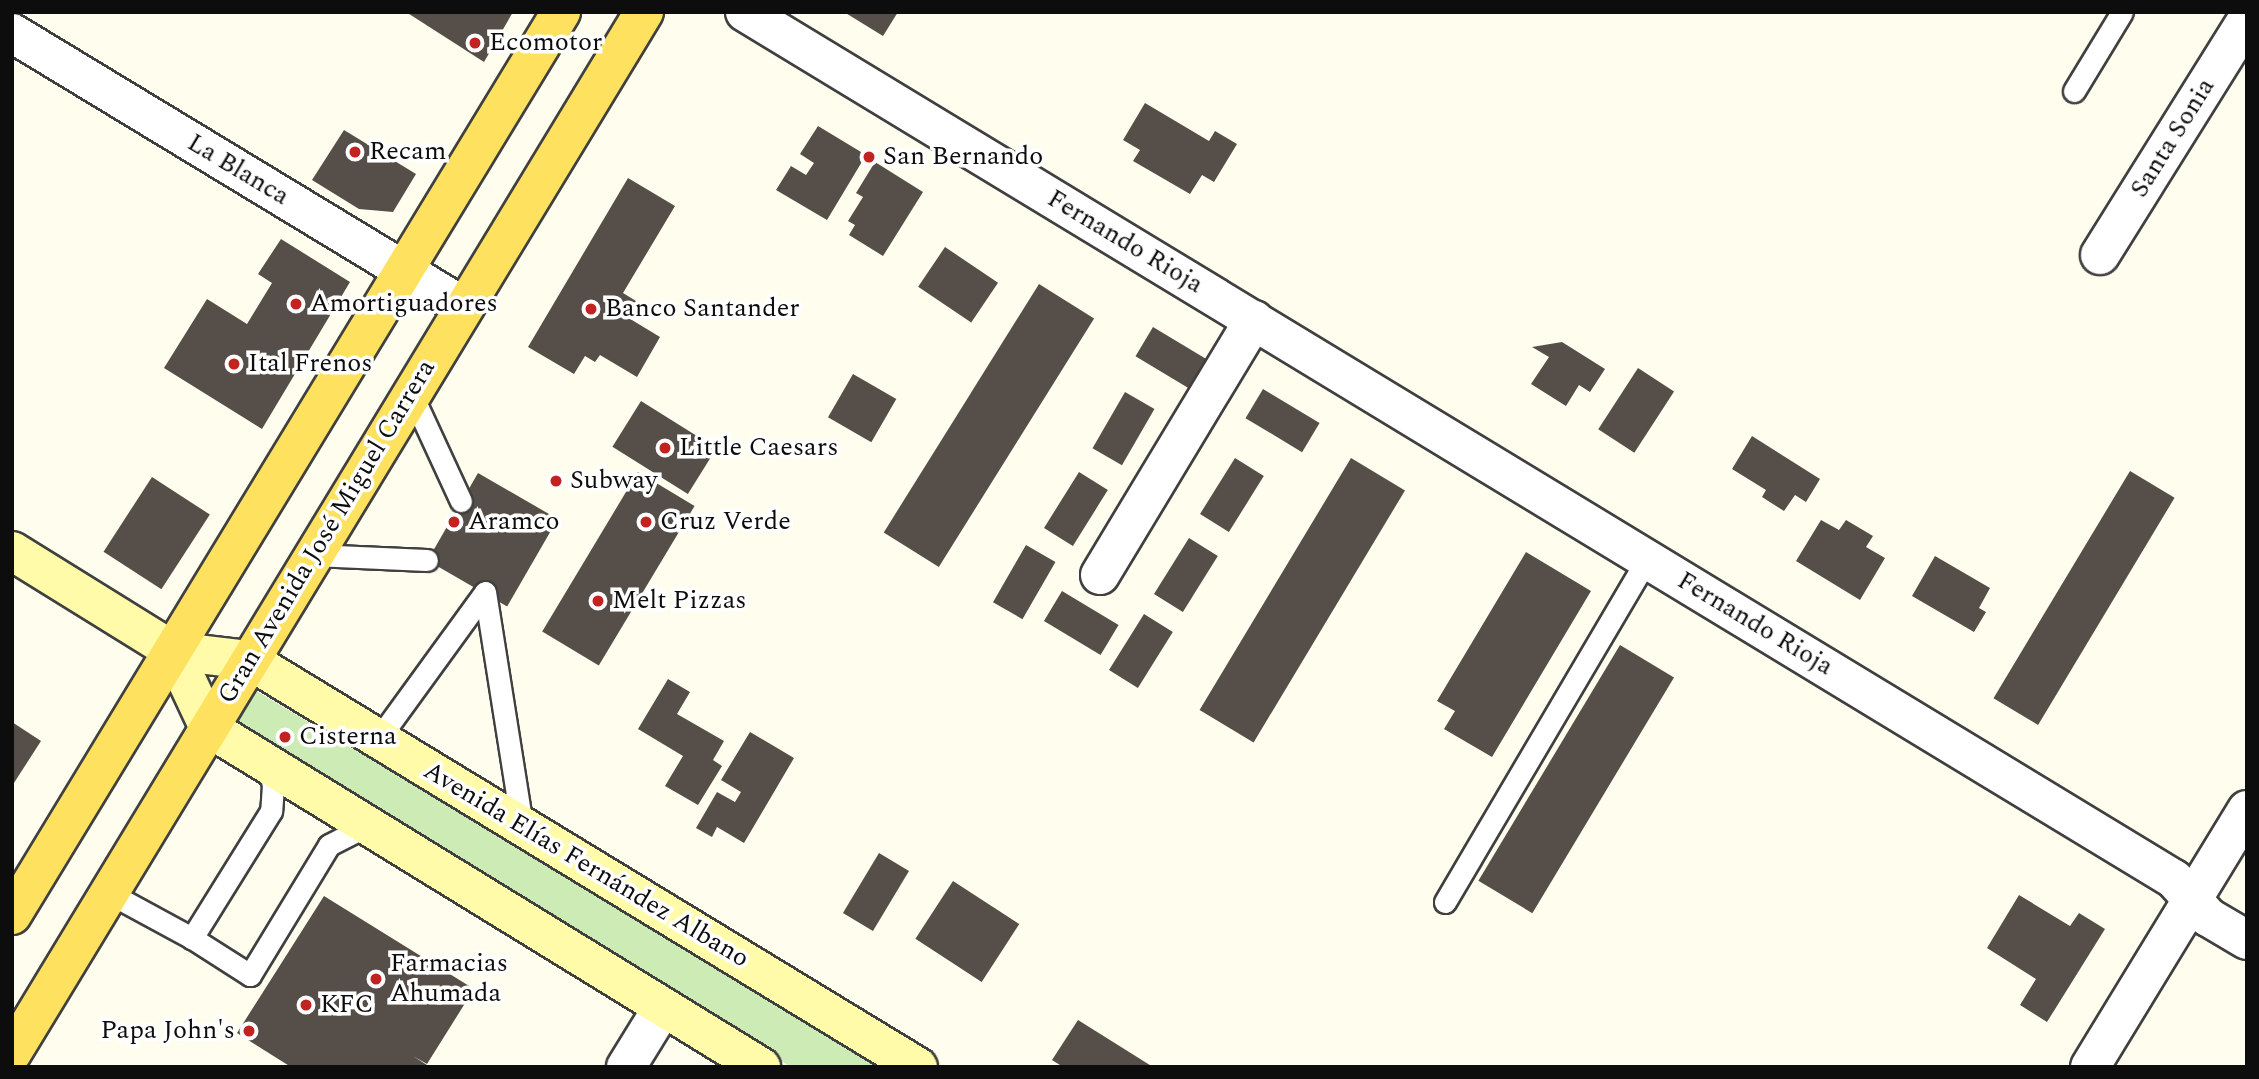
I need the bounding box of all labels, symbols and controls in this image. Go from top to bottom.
place label: Ecomotor [489,27,602,59]
marker: Ecomotor [467,35,483,51]
street label: Santa Sonia [2124,73,2222,203]
street label: La Blanca [181,127,295,213]
place label: Recam [369,136,446,168]
place label: San Bernando [883,141,1043,173]
marker: Recam [347,144,363,160]
marker: San Bernando [861,149,877,165]
street label: Fernando Rioja [1041,183,1209,301]
place label: Amortiguadores [310,288,498,320]
place label: Banco Santander [605,293,800,325]
marker: Amortiguadores [288,296,304,312]
marker: Banco Santander [583,301,599,317]
place label: Ital Frenos [248,348,373,380]
street label: Gran Avenida José Miguel Carrera [212,354,442,710]
marker: Ital Frenos [226,356,242,372]
place label: Little Caesars [679,432,838,464]
marker: Little Caesars [657,440,673,456]
place label: Subway [570,465,658,497]
marker: Subway [548,473,564,489]
place label: Aramco [468,506,560,538]
place label: Cruz Verde [660,506,791,538]
marker: Aramco [446,514,462,530]
marker: Cruz Verde [638,514,654,530]
street label: Fernando Rioja [1671,565,1839,683]
place label: Melt Pizzas [612,585,747,617]
marker: Melt Pizzas [590,593,606,609]
place label: Cisterna [299,721,397,753]
marker: Cisterna [277,729,293,745]
street label: Avenida Elías Fernández Albano [418,755,754,975]
place label: Farmacias Ahumada [390,948,508,1010]
marker: Farmacias Ahumada [368,971,384,987]
place label: KFC [320,989,374,1021]
marker: KFC [298,997,314,1013]
place label: Papa John's [100,1015,235,1047]
marker: Papa John's [241,1023,257,1039]

